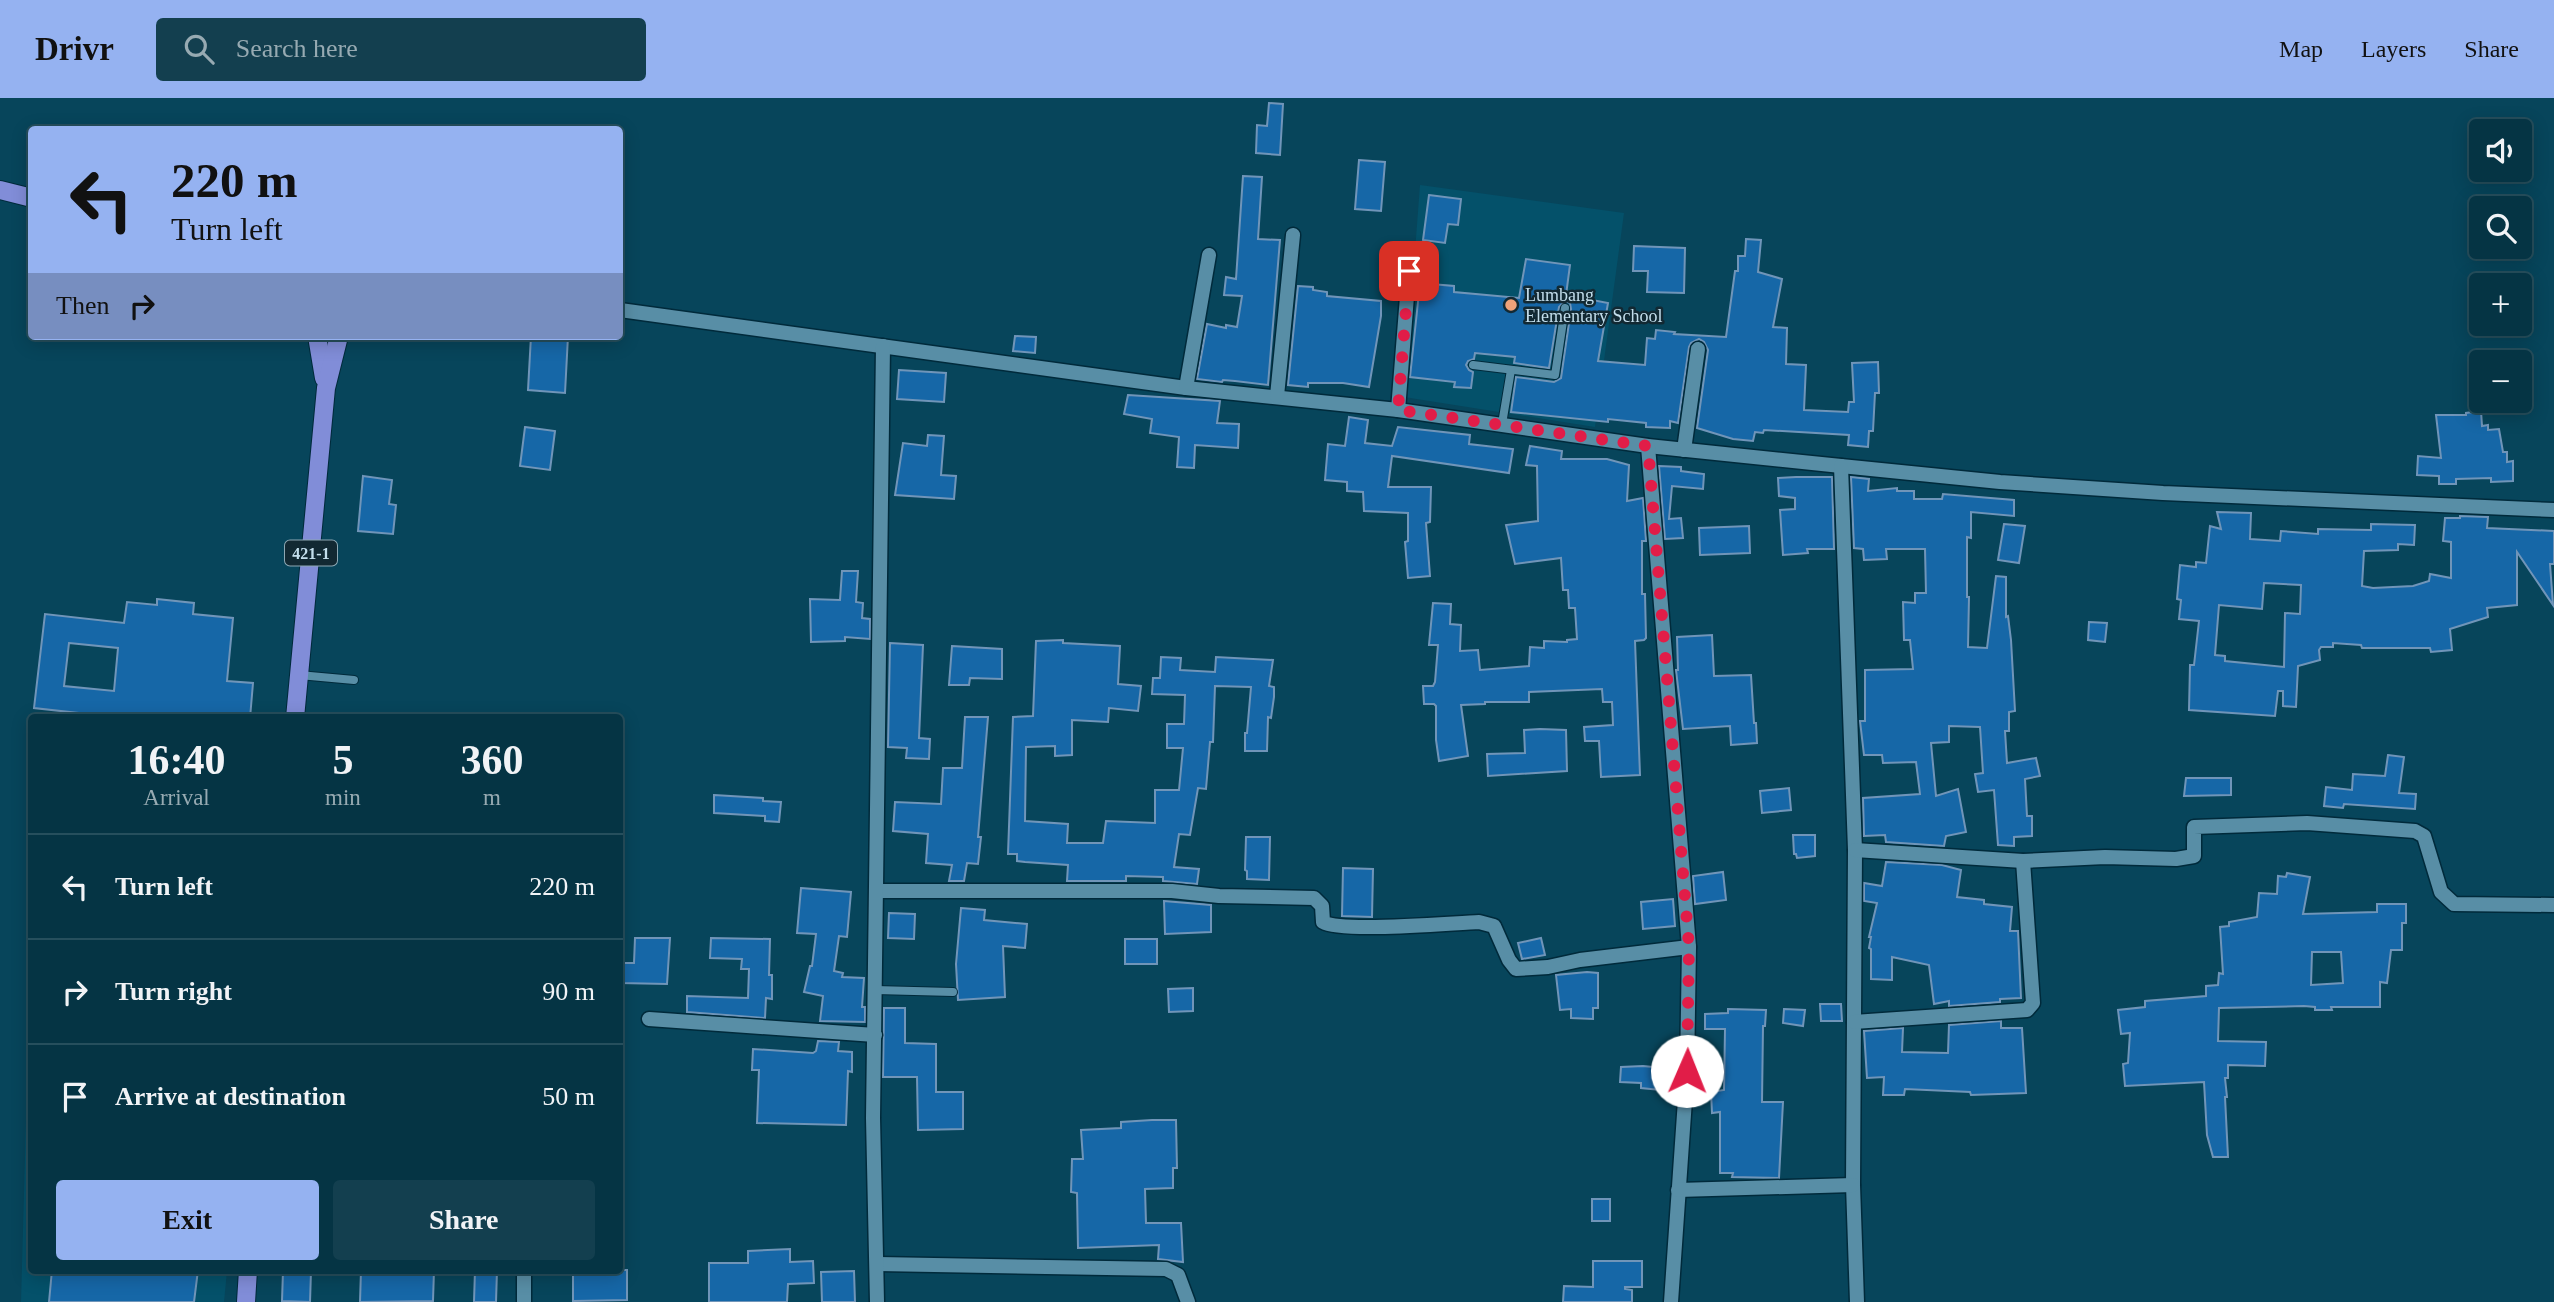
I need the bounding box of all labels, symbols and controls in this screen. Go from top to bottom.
search box [156,18,646,81]
icon: search [180,30,218,68]
text: Drivr [35,31,114,67]
text: Search here [236,34,358,63]
text: Map [2279,36,2323,62]
text: Layers [2361,36,2426,62]
text: Share [2464,36,2519,62]
map controls [2469,119,2532,413]
button: sound [2469,119,2532,182]
text: 220 m [171,153,298,208]
icon: left [56,154,147,245]
button: search [2469,196,2532,259]
text: Turn left [171,211,283,247]
pin [1379,241,1439,301]
icon: arrive [1390,252,1428,290]
button: + [2469,273,2532,336]
place label: Lumbang Elementary School [1525,285,1662,326]
icon: right [123,287,161,325]
text: Then [56,291,109,320]
marker: Lumbang Elementary School [1503,297,1519,313]
button: − [2469,350,2532,413]
road number: 421-1 [285,540,337,566]
text: 16:40 [128,737,226,783]
text: 5 [332,737,353,783]
text: 360 [460,737,523,783]
text: Arrival [143,785,210,810]
text: min [325,785,361,810]
text: m [483,785,501,810]
icon: left [56,868,94,906]
text: Turn left [115,872,213,901]
text: 220 m [529,872,595,901]
icon: right [56,973,94,1011]
text: Turn right [115,977,232,1006]
text: 90 m [542,977,595,1006]
position arrow [1650,1034,1724,1108]
icon: arrive [56,1078,94,1116]
text: Arrive at destination [115,1082,346,1111]
text: 50 m [542,1082,595,1111]
button: Exit [56,1180,319,1260]
button: Share [333,1180,595,1260]

